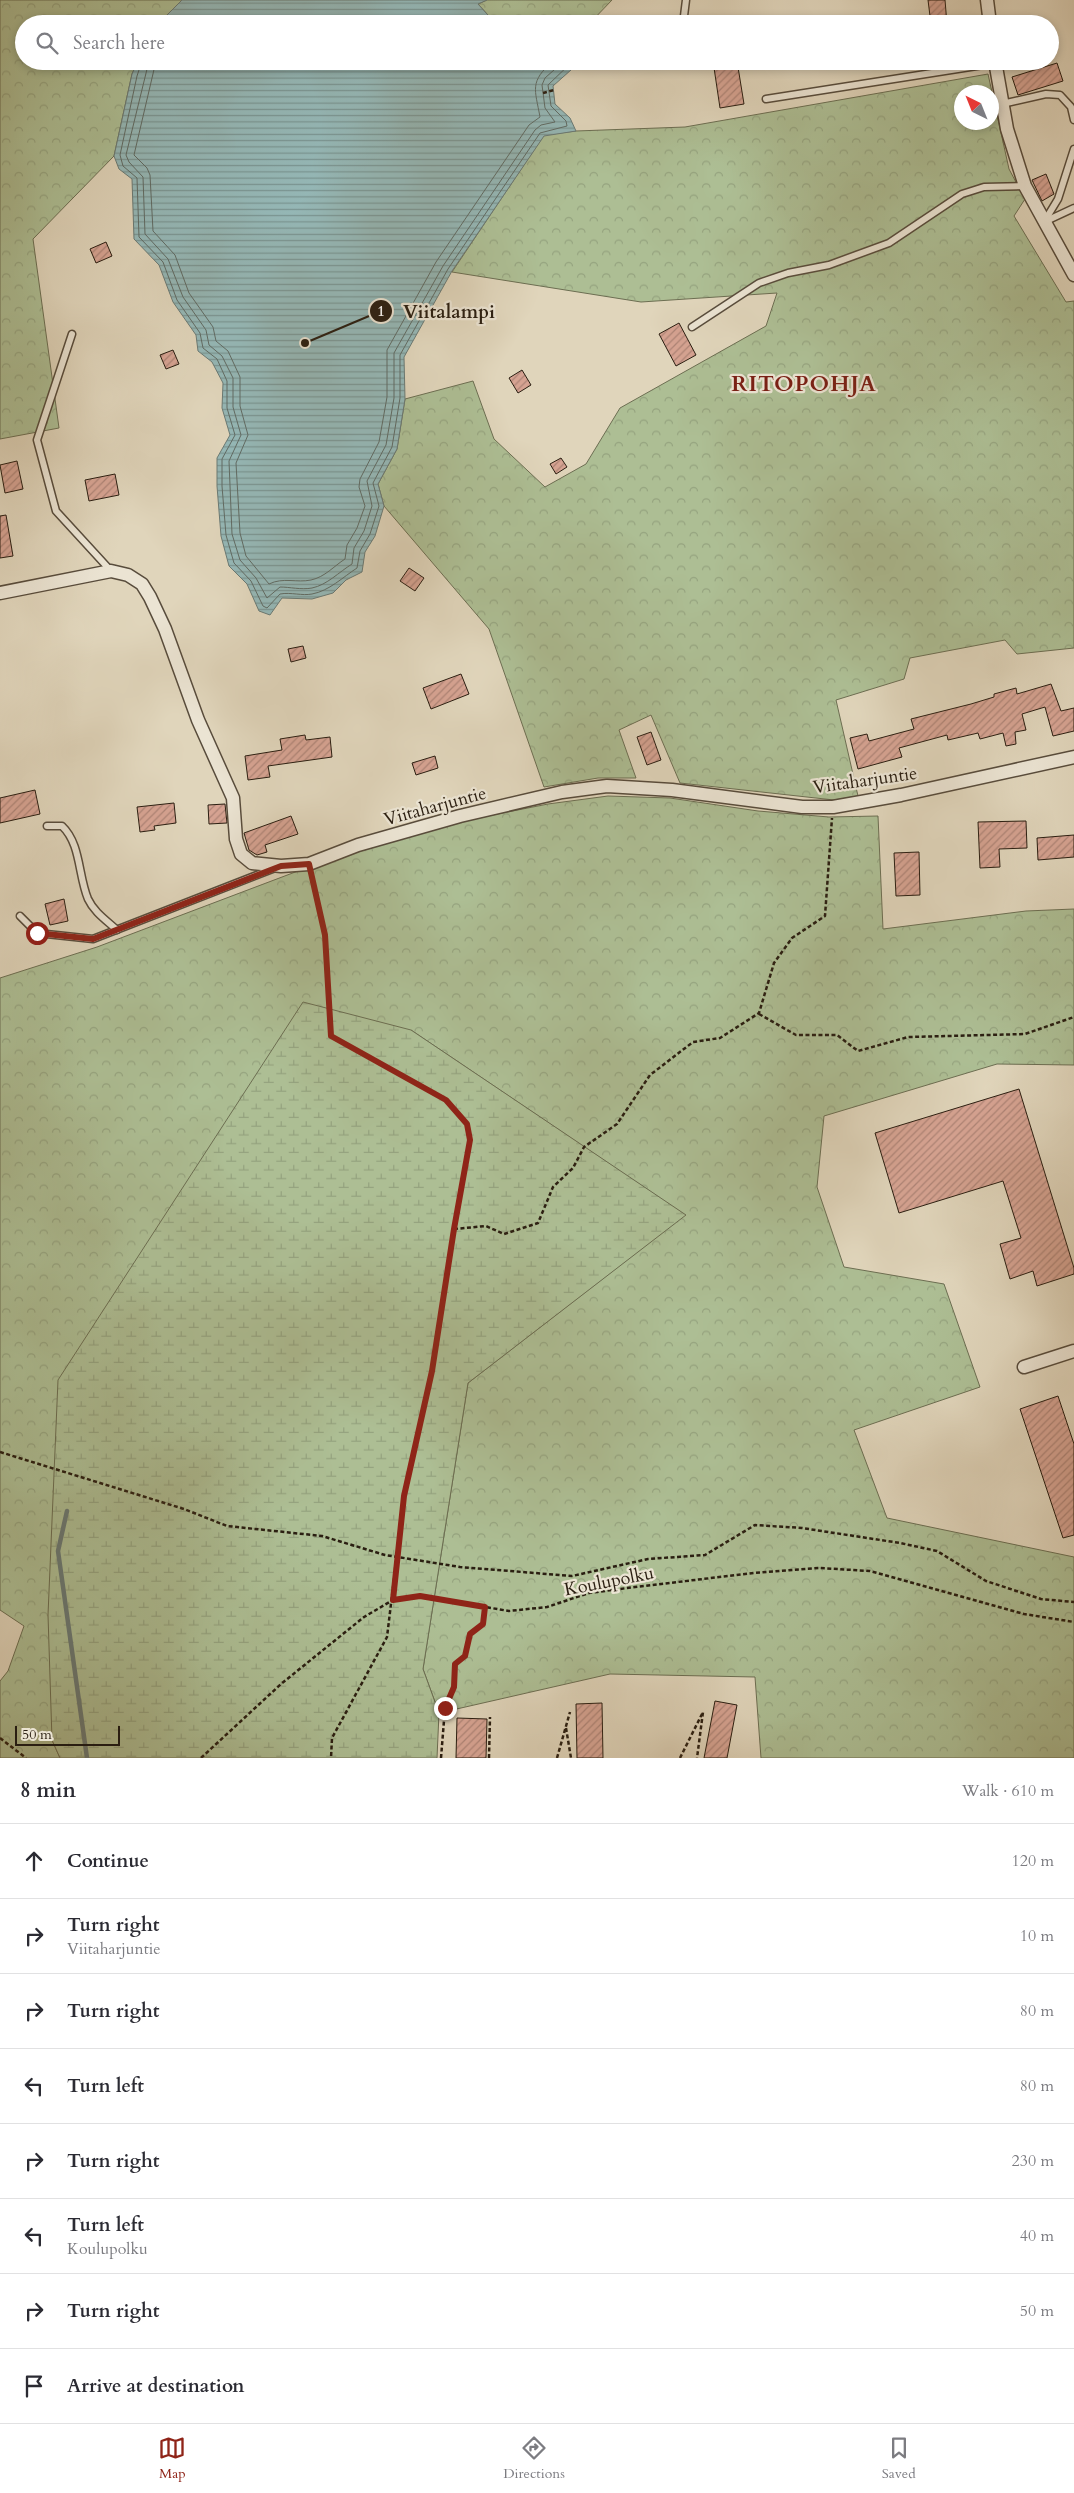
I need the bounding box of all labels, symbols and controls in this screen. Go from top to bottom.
search box [15,15,1059,70]
icon: search [33,29,61,57]
text: Search here [73,30,165,56]
north arrow [954,85,999,130]
callout: Viitalampi [368,294,505,328]
text: Viitalampi [403,299,495,325]
text: 1 [377,301,385,321]
district label: RITOPOHJA [731,369,877,399]
street label: Viitaharjuntie [811,761,919,800]
street label: Viitaharjuntie [381,781,489,832]
route start [26,922,49,945]
street label: Koulupolku [562,1561,656,1602]
route end [434,1697,457,1720]
scale bar [15,1723,120,1746]
text: 50 m [22,1725,52,1744]
text: 8 min [20,1776,76,1805]
text: Walk · 610 m [962,1780,1054,1802]
icon: ahead [20,1847,48,1875]
text: Continue [67,1848,149,1874]
text: 120 m [1012,1850,1054,1872]
text: Turn right [67,1912,159,1938]
icon: right [20,1922,48,1950]
text: 10 m [1020,1925,1054,1947]
text: Viitaharjuntie [67,1938,160,1960]
icon: right [20,1997,48,2025]
text: Turn right [67,1998,159,2024]
text: 80 m [1020,2000,1054,2022]
icon: left [20,2072,48,2100]
text: Turn left [67,2073,144,2099]
text: 80 m [1020,2075,1054,2097]
icon: right [20,2147,48,2175]
text: Turn right [67,2148,159,2174]
text: 230 m [1012,2150,1054,2172]
text: Turn left [67,2212,144,2238]
icon: left [20,2222,48,2250]
text: 40 m [1020,2225,1054,2247]
text: Koulupolku [67,2238,148,2260]
icon: right [20,2297,48,2325]
text: Turn right [67,2298,159,2324]
text: 50 m [1020,2300,1054,2322]
icon: arrive [20,2372,48,2400]
text: Arrive at destination [67,2373,244,2399]
tab: Map [158,2434,186,2483]
tab: Directions [503,2434,565,2483]
tab: Saved [882,2434,916,2483]

